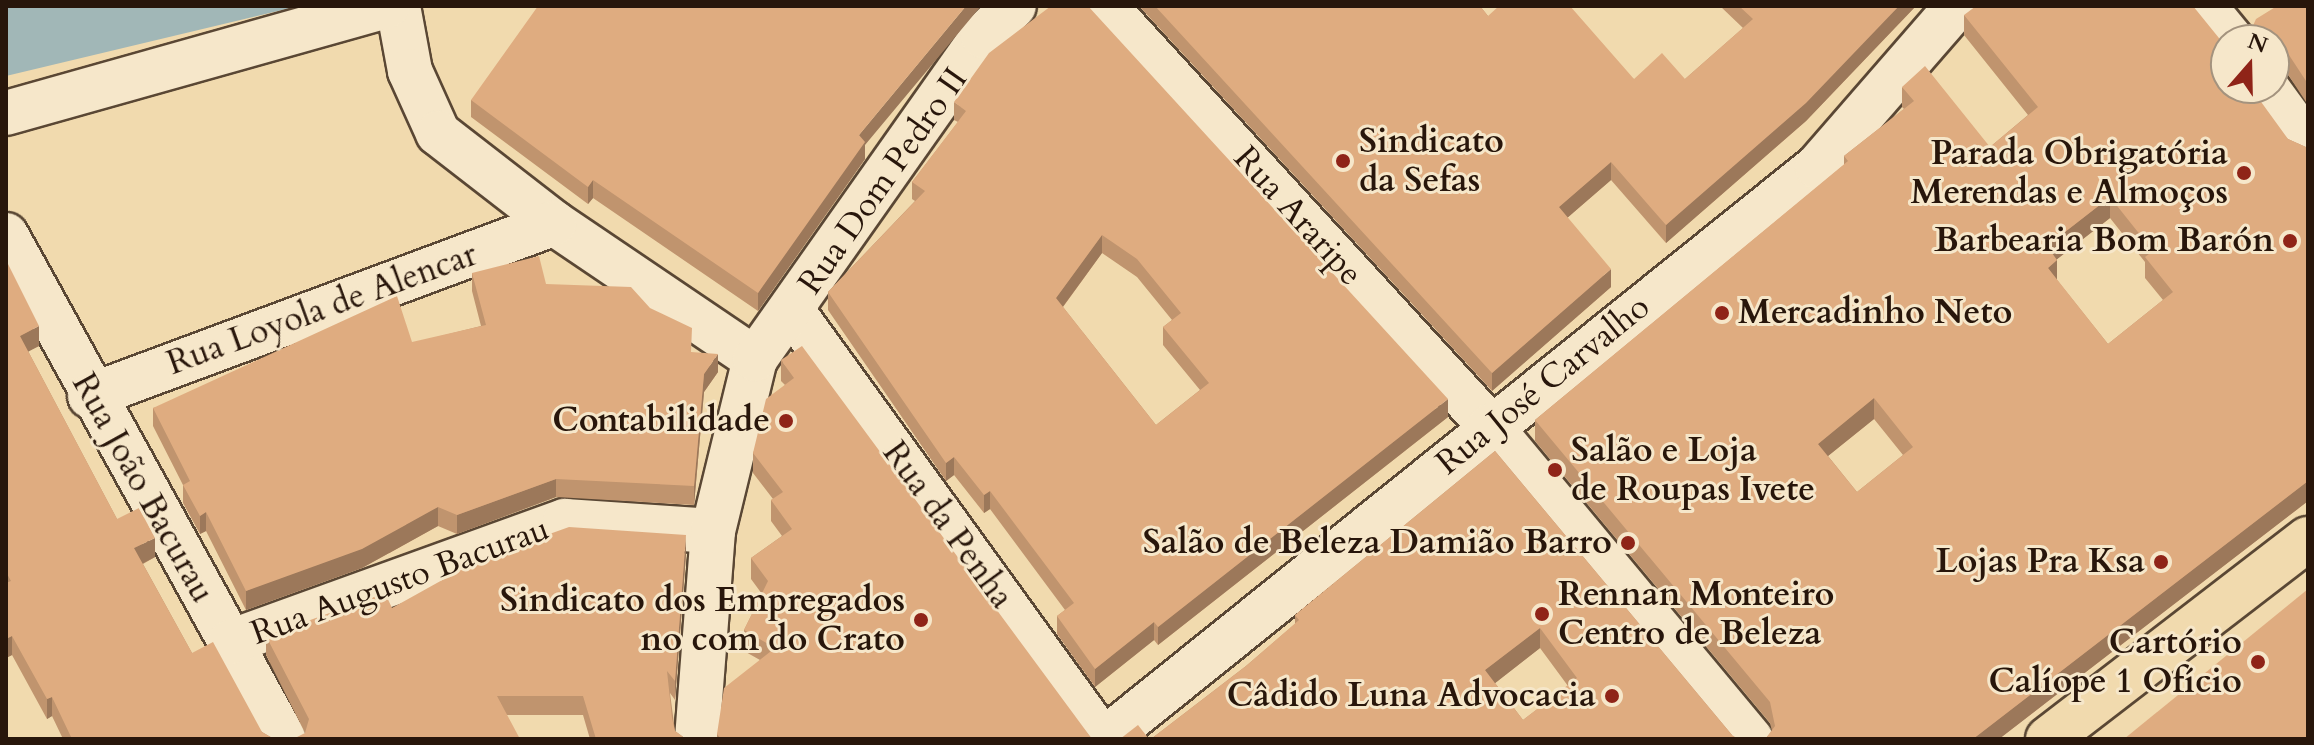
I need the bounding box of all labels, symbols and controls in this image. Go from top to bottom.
north arrow [2210,24,2290,104]
text: N [2243,26,2272,61]
street label: Rua Dom Pedro II [790,60,976,302]
place label: Sindicato da Sefas [1359,121,1504,200]
place label: Parada Obrigatória Merendas e Almoços [1910,133,2228,212]
street label: Rua Araripe [1225,138,1371,294]
marker: Sindicato da Sefas [1334,152,1352,170]
marker: Parada Obrigatória Merendas e Almoços [2235,164,2253,182]
place label: Barbearia Bom Barón [1934,221,2274,261]
marker: Barbearia Bom Barón [2281,232,2299,250]
street label: Rua Loyola de Alencar [162,234,482,384]
street label: Rua José Carvalho [1428,287,1658,483]
place label: Mercadinho Neto [1738,293,2012,333]
marker: Mercadinho Neto [1713,304,1731,322]
street label: Rua João Bacurau [63,366,223,610]
place label: Contabilidade [552,401,770,441]
marker: Contabilidade [777,412,795,430]
place label: Salão e Loja de Roupas Ivete [1571,430,1815,510]
street label: Rua da Penha [874,434,1022,616]
marker: Salão e Loja de Roupas Ivete [1546,461,1564,479]
street label: Rua Augusto Bacurau [246,508,554,654]
place label: Salão de Beleza Damião Barro [1143,523,1612,563]
marker: Salão de Beleza Damião Barro [1619,534,1637,552]
place label: Lojas Pra Ksa [1936,542,2145,582]
marker: Lojas Pra Ksa [2152,553,2170,571]
place label: Rennan Monteiro Centro de Beleza [1558,574,1834,654]
place label: Sindicato dos Empregados no com do Crato [500,580,905,660]
marker: Rennan Monteiro Centro de Beleza [1533,605,1551,623]
marker: Sindicato dos Empregados no com do Crato [912,611,930,629]
place label: Cartório Calíope 1 Ofício [1988,622,2242,702]
marker: Cartório Calíope 1 Ofício [2249,653,2267,671]
place label: Câdido Luna Advocacia [1227,676,1596,716]
marker: Câdido Luna Advocacia [1603,687,1621,705]

